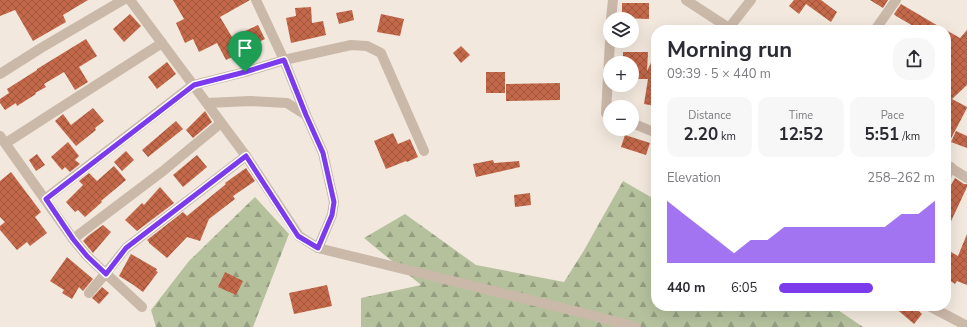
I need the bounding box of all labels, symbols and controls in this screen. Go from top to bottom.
map controls [603,12,639,136]
button: layers [603,12,639,48]
pin [228,31,262,72]
text: Morning run [667,35,792,65]
icon: arrive [234,37,256,59]
button: share [893,38,935,80]
button: + [603,56,639,92]
text: 09:39 · 5 × 440 m [667,65,771,83]
button: − [603,100,639,136]
text: Distance [688,108,731,123]
text: Time [789,108,813,123]
text: Pace [881,108,904,123]
text: 2.20 [683,123,718,146]
text: 12:52 [778,123,824,146]
text: 5:51 [865,123,899,146]
text: km [718,129,736,144]
text: /km [899,129,920,144]
text: Elevation [667,169,721,187]
text: 258–262 m [867,169,935,187]
text: 440 m [667,279,705,297]
text: 6:05 [731,279,757,297]

